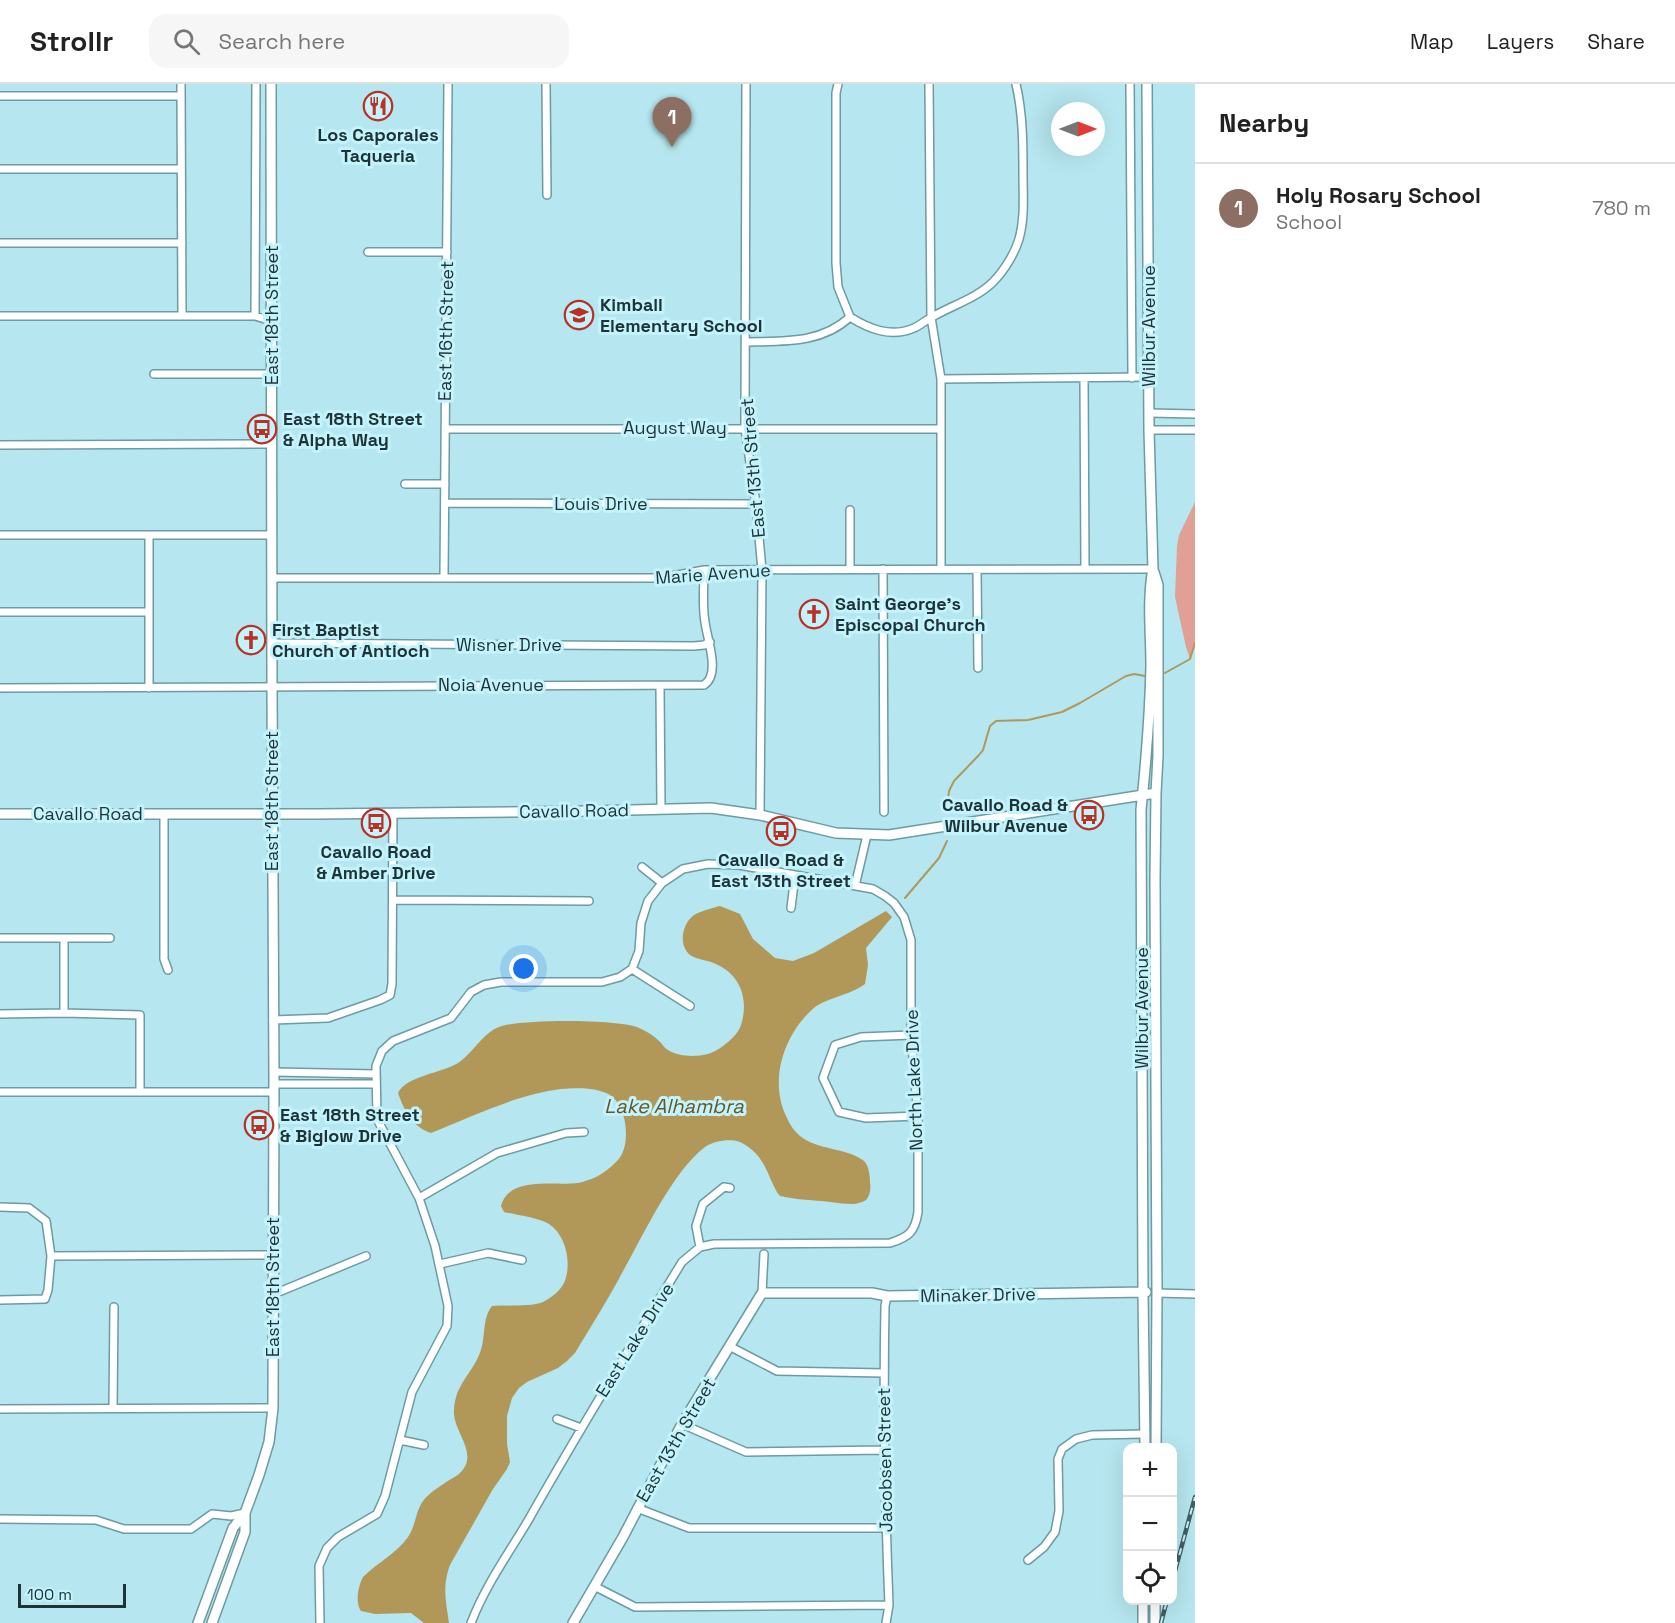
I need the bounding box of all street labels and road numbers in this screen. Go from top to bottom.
street label: East 18th Street [260,245,283,385]
street label: East 16th Street [433,261,458,401]
street label: Wilbur Avenue [1137,265,1160,387]
street label: East 13th Street [735,397,770,539]
street label: August Way [623,416,727,439]
street label: Louis Drive [554,492,648,515]
street label: Marie Avenue [654,558,771,589]
street label: Wisner Drive [456,633,562,656]
street label: Noia Avenue [438,673,544,696]
street label: East 18th Street [260,731,283,871]
street label: Cavallo Road [519,798,629,823]
street label: Cavallo Road [33,802,143,825]
street label: Wilbur Avenue [1130,947,1153,1069]
street label: North Lake Drive [900,1009,927,1151]
street label: East 18th Street [261,1217,284,1357]
street label: East Lake Drive [590,1278,679,1401]
street label: Minaker Drive [920,1282,1036,1307]
street label: East 13th Street [631,1373,721,1506]
street label: Jacobsen Street [872,1388,897,1533]

